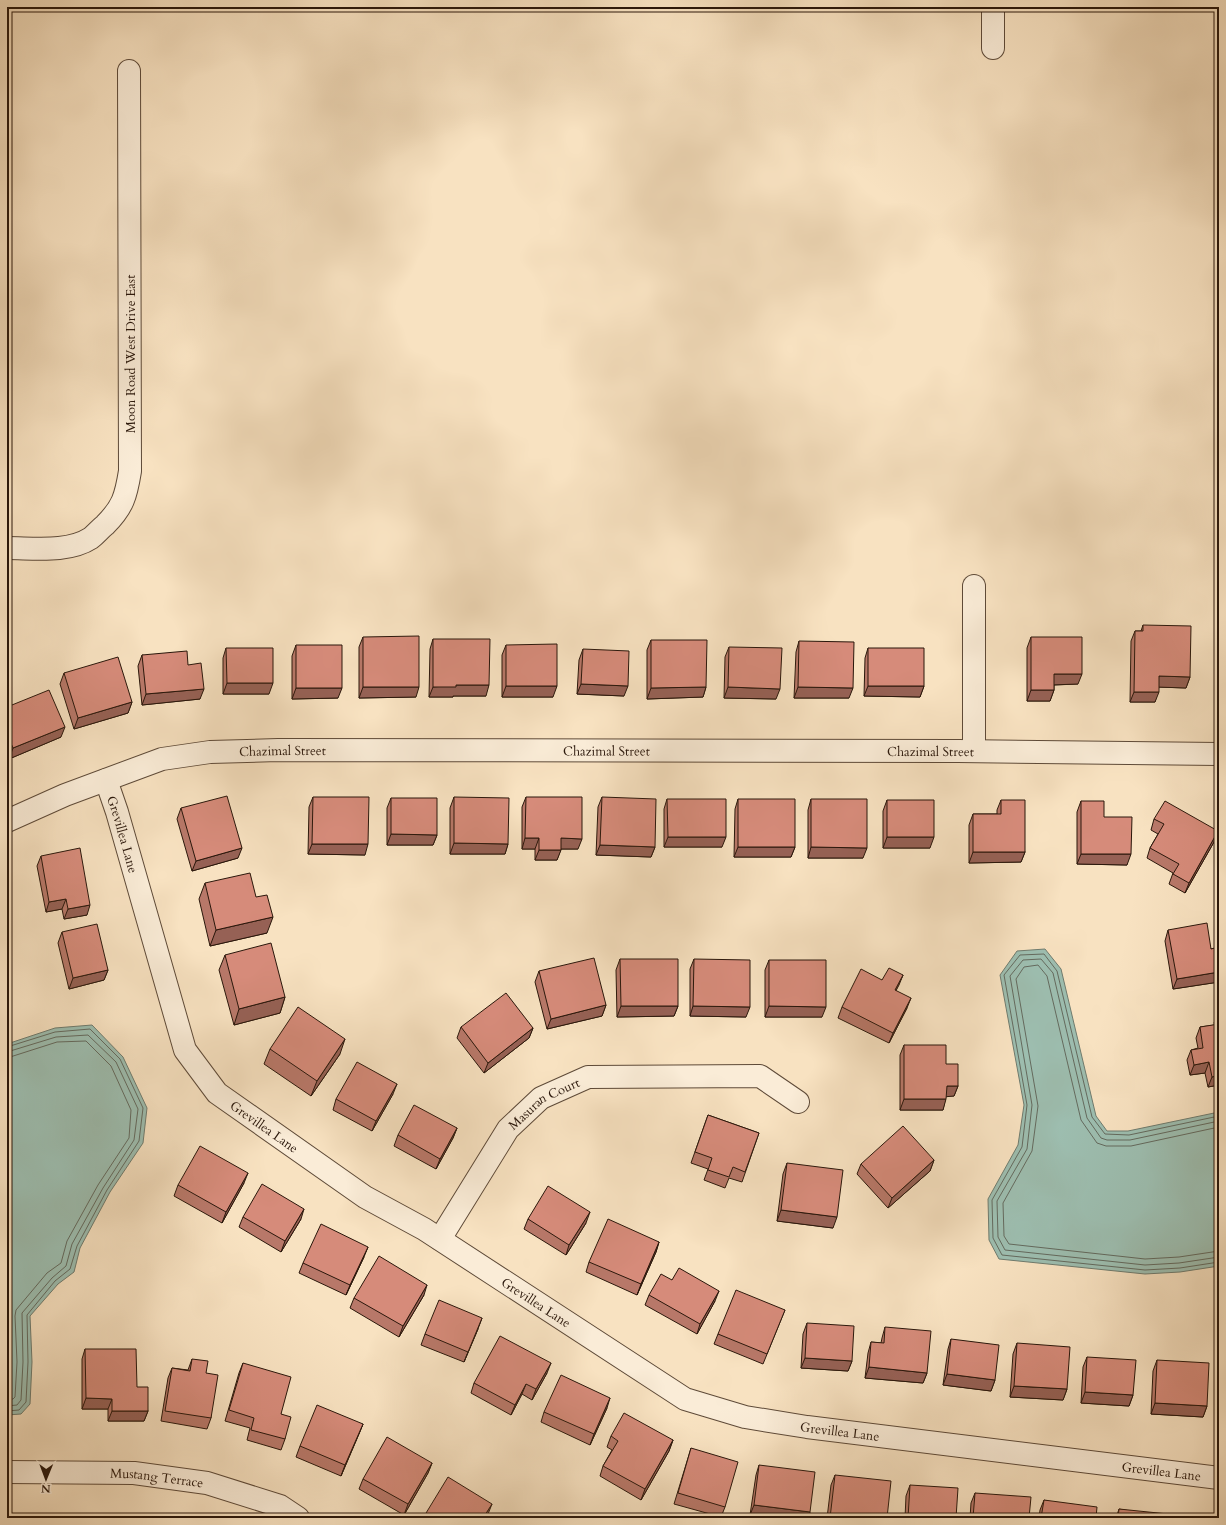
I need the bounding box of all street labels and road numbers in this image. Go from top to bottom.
street label: Moon Road West Drive East [122,275,140,433]
street label: Chazimal Street [239,742,326,761]
street label: Chazimal Street [563,742,650,761]
street label: Chazimal Street [887,743,974,761]
street label: Grevillea Lane [102,794,142,875]
street label: Masuran Court [505,1074,583,1134]
street label: Grevillea Lane [226,1097,302,1157]
street label: Grevillea Lane [497,1274,574,1332]
street label: Grevillea Lane [799,1418,880,1446]
street label: Grevillea Lane [1121,1458,1202,1486]
street label: Mustang Terrace [110,1465,205,1492]

